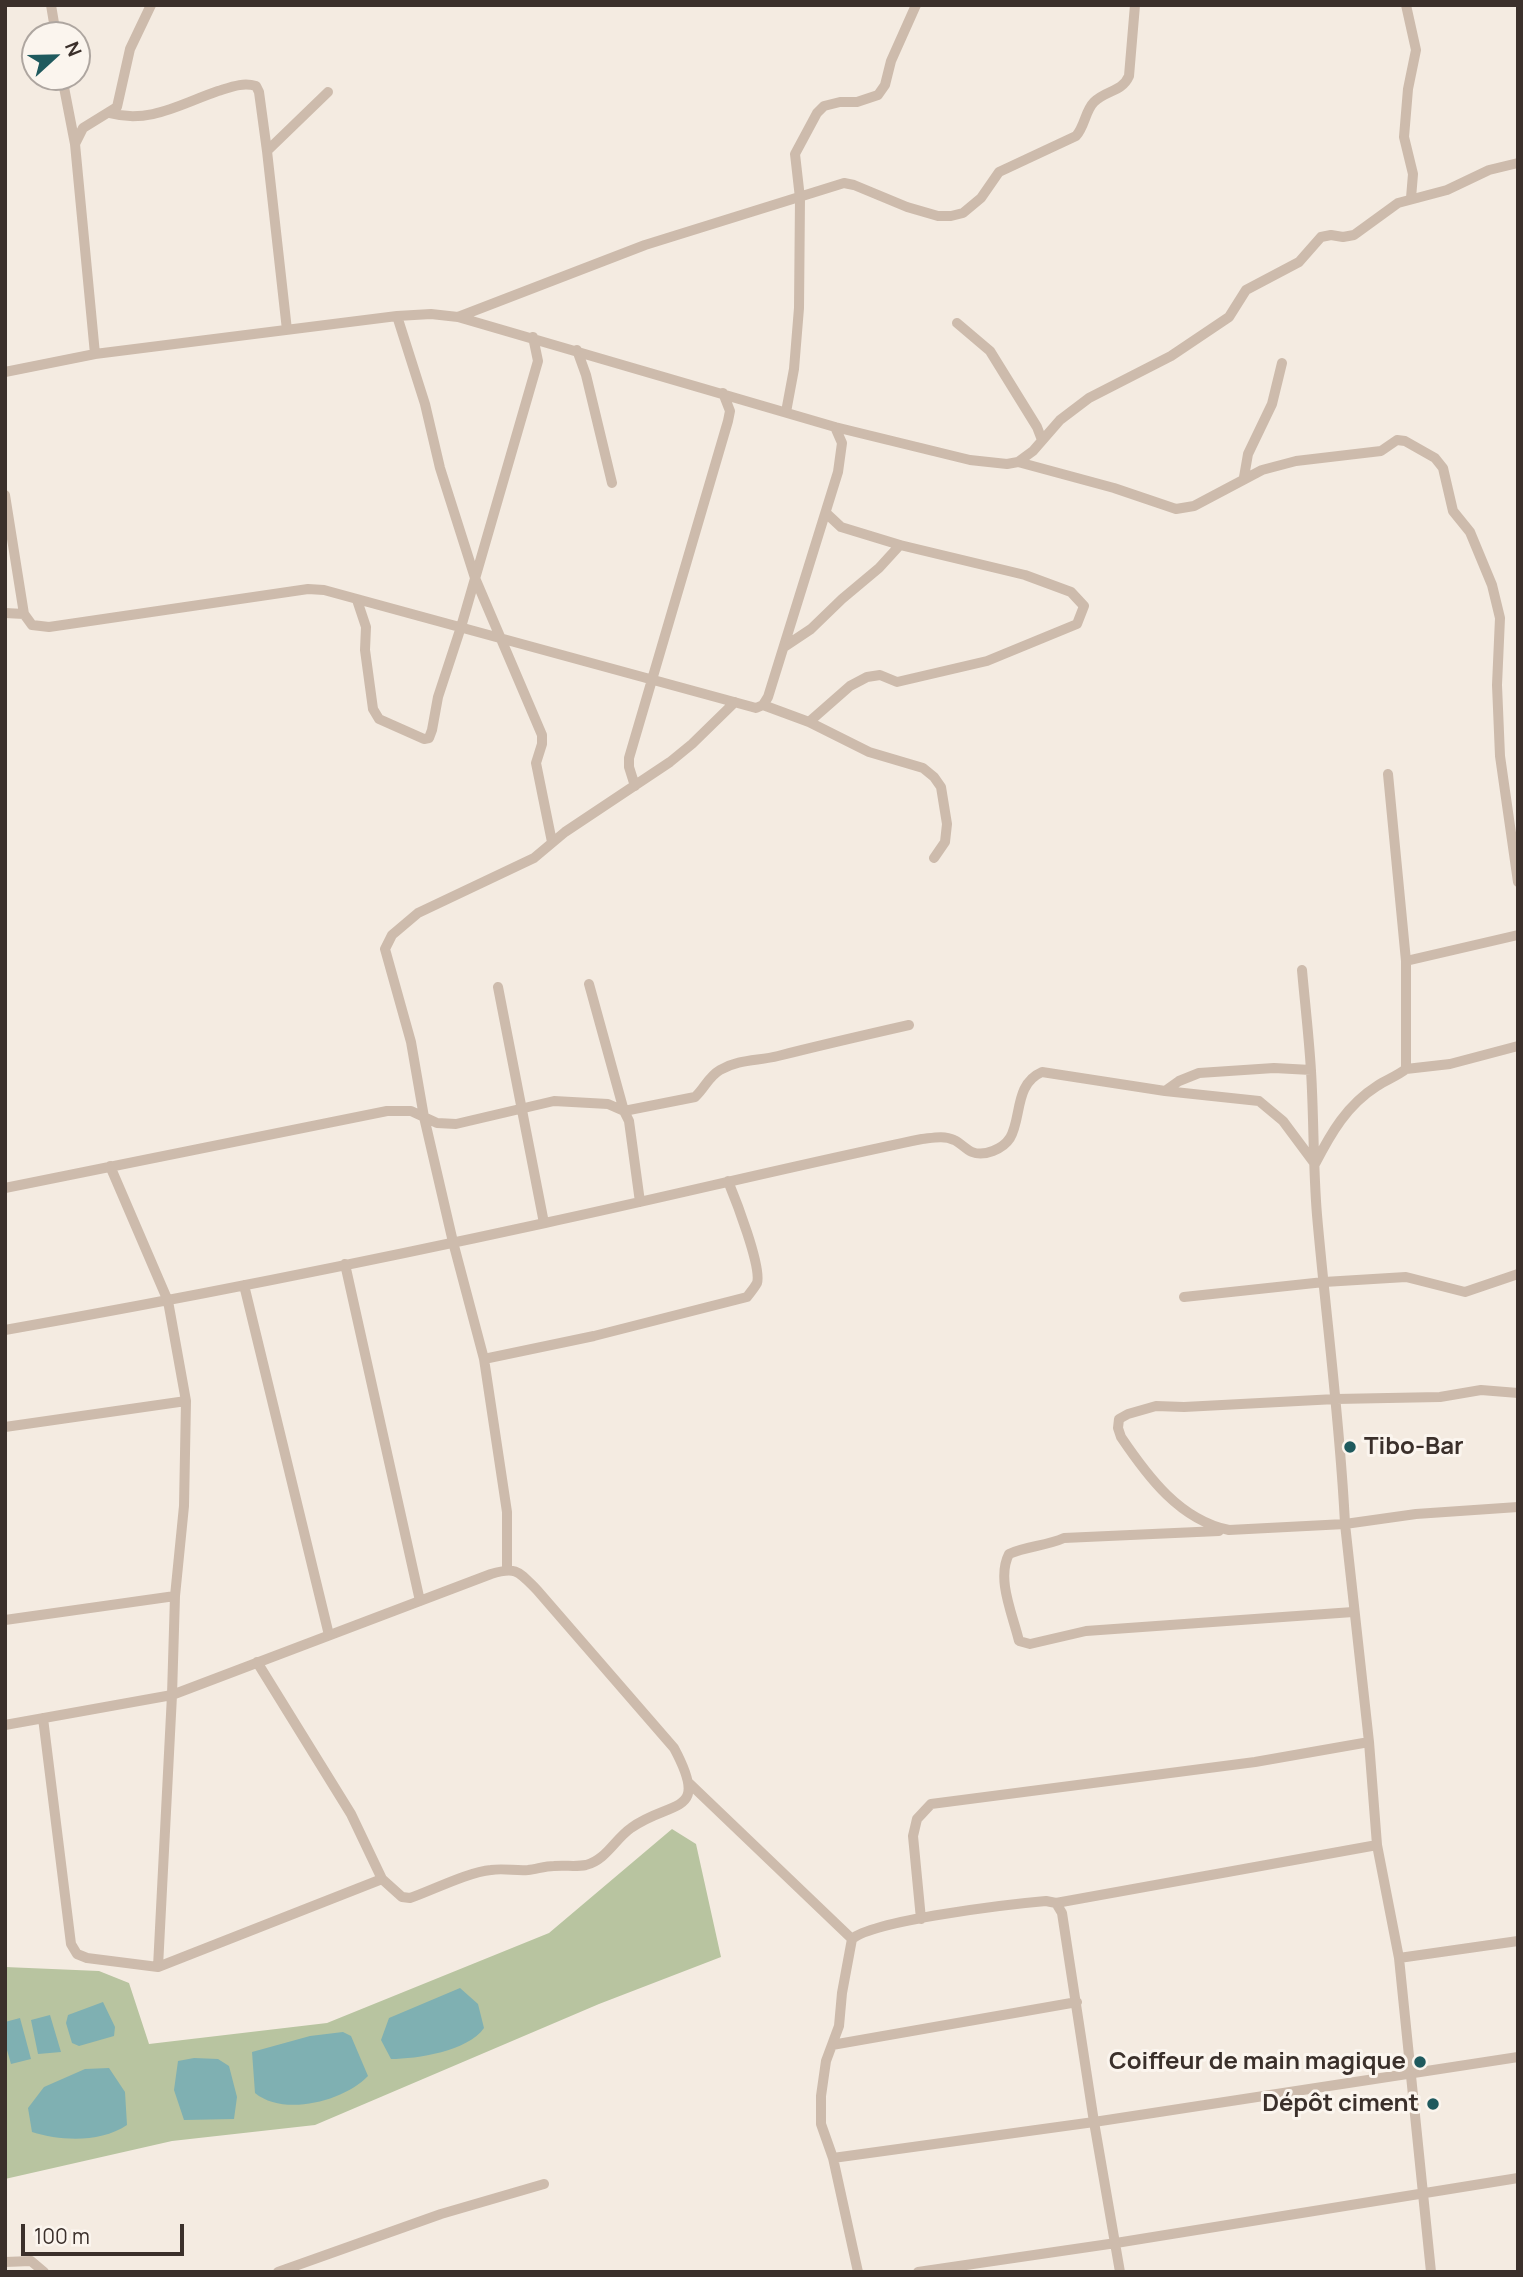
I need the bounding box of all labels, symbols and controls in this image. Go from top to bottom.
north arrow [21,21,91,91]
text: N [59,38,88,60]
place label: Tibo-Bar [1364,1433,1464,1461]
marker: Tibo-Bar [1342,1439,1358,1455]
place label: Coiffeur de main magique [1109,2048,1406,2076]
marker: Coiffeur de main magique [1412,2054,1428,2070]
place label: Dépôt ciment [1262,2090,1419,2118]
marker: Dépôt ciment [1425,2096,1441,2112]
scale bar [24,2210,187,2254]
text: 100 m [34,2222,90,2250]

